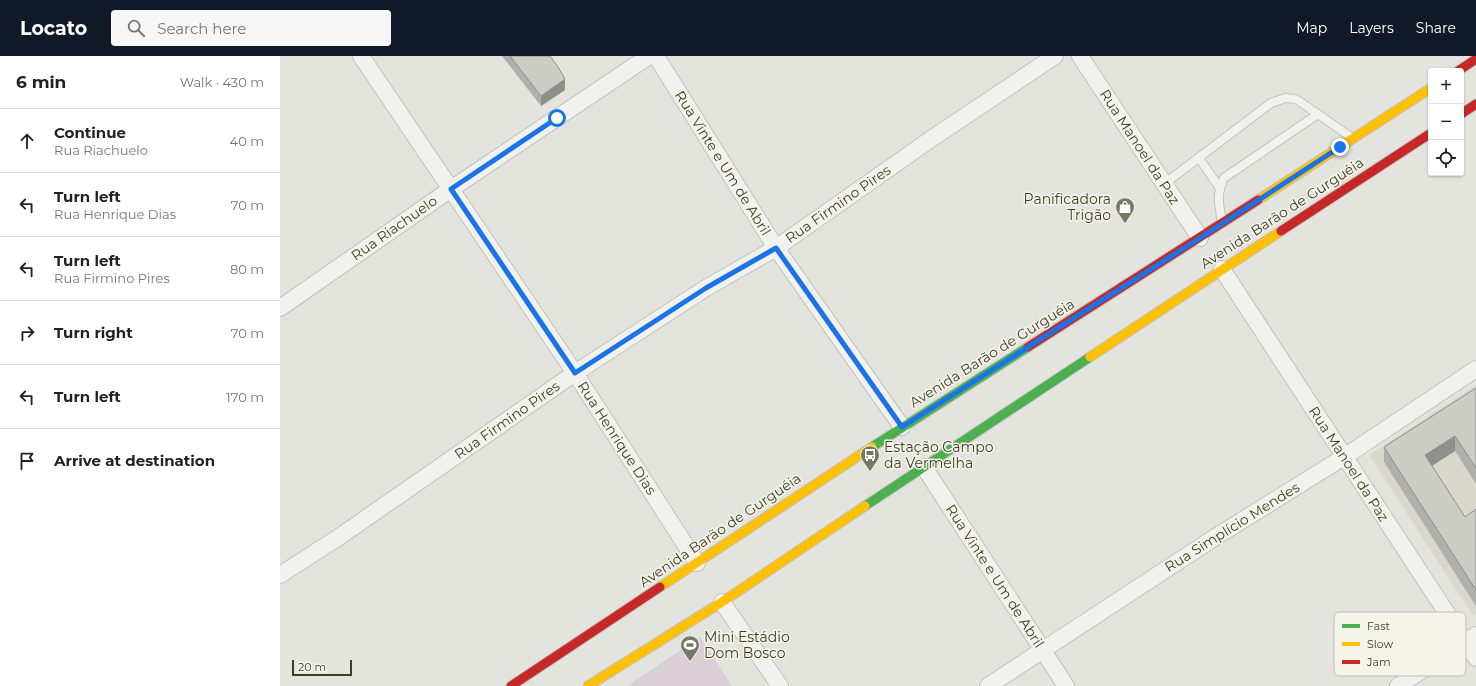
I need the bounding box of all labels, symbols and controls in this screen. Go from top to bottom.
search box [111,10,391,46]
text: Locato [20,17,87,40]
icon: search [125,17,147,39]
text: Search here [157,19,246,38]
text: Map [1296,19,1327,37]
text: Layers [1349,19,1394,37]
text: Share [1416,19,1456,37]
map controls [1428,68,1464,176]
button: + [1428,68,1464,104]
text: 6 min [16,72,66,92]
text: Walk · 430 m [180,74,264,90]
street label: Rua Manoel da Paz [1096,86,1184,208]
street label: Rua Vinte e Um de Abril [671,87,775,239]
button: − [1428,104,1464,140]
route start [548,109,566,127]
text: Continue [54,123,126,142]
icon: ahead [16,130,38,152]
text: 40 m [230,133,264,149]
route end [1331,138,1349,156]
button: locate [1428,140,1464,176]
text: Rua Riachuelo [54,142,148,158]
street label: Avenida Barão de Gurguéia [1197,153,1367,273]
street label: Rua Firmino Pires [782,161,894,247]
text: Turn left [54,187,121,206]
place label: Panificadora Trigão [1024,190,1111,224]
street label: Rua Riachuelo [347,191,441,264]
icon: left [16,194,38,216]
shop icon: Panificadora Trigão [1114,196,1136,224]
text: 70 m [231,197,264,213]
text: Rua Henrique Dias [54,206,176,222]
text: Turn left [54,251,121,270]
icon: left [16,258,38,280]
text: 80 m [230,261,264,277]
text: Rua Firmino Pires [54,270,170,286]
street label: Avenida Barão de Gurguéia [906,295,1078,411]
icon: right [16,322,38,344]
text: Turn right [54,323,133,342]
text: 70 m [231,325,264,341]
street label: Rua Firmino Pires [451,377,563,463]
street label: Rua Henrique Dias [574,378,660,498]
icon: left [16,386,38,408]
text: Turn left [54,387,121,406]
text: 170 m [226,389,264,405]
street label: Rua Manoel da Paz [1305,403,1393,525]
place label: Estação Campo da Vermelha [884,438,994,472]
bus stop icon: Estação Campo da Vermelha [859,444,881,472]
icon: arrive [16,450,38,472]
text: Arrive at destination [54,451,215,470]
street label: Avenida Barão de Gurguéia [636,469,804,591]
street label: Rua Simplício Mendes [1161,478,1303,576]
street label: Rua Vinte e Um de Abril [942,501,1048,651]
legend [1334,612,1466,676]
text: Fast [1367,619,1391,633]
place label: Mini Estádio Dom Bosco [704,628,790,662]
sports icon: Mini Estádio Dom Bosco [679,634,701,662]
text: Slow [1367,637,1393,651]
text: Jam [1366,655,1391,669]
scale bar [292,658,352,677]
text: 20 m [298,660,326,674]

